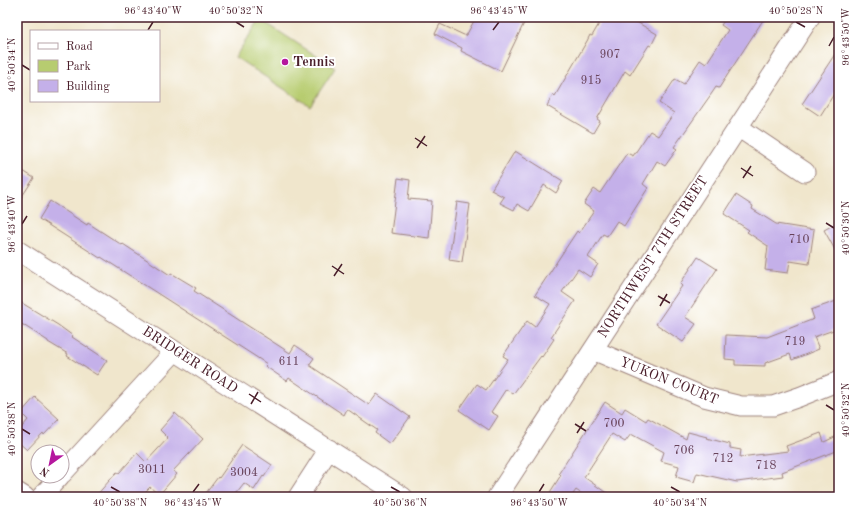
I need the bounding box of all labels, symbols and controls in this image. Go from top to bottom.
text: 96°43'40"W [124,6,182,16]
text: 40°50'32"N [209,6,264,16]
text: 96°43'45"W [470,6,528,16]
text: 40°50'28"N [769,6,824,16]
text: 96°43'50"W [841,8,851,66]
legend [30,30,160,102]
text: 40°50'34"N [7,37,17,92]
text: Road [66,41,93,53]
house number: 907 [600,49,620,61]
place label: Tennis [293,55,334,69]
marker: Tennis [280,57,290,67]
text: Park [66,61,91,73]
house number: 915 [581,74,601,87]
text: Building [66,81,110,93]
street label: NORTHWEST 7TH STREET [595,174,711,340]
text: 96°43'40"W [7,195,17,253]
text: 40°50'30"N [841,200,851,255]
house number: 710 [789,234,809,246]
street label: BRIDGER ROAD [140,324,240,396]
house number: 719 [785,336,805,348]
street label: YUKON COURT [618,355,720,407]
house number: 611 [279,356,299,368]
text: 40°50'32"N [841,382,851,437]
text: 40°50'38"N [7,401,17,456]
house number: 700 [604,418,624,430]
north arrow [30,444,70,484]
house number: 706 [674,445,694,457]
house number: 712 [713,453,733,465]
house number: 718 [756,460,776,472]
text: N [38,464,52,478]
house number: 3011 [138,464,166,476]
house number: 3004 [230,467,258,479]
text: 40°50'38"N [93,498,148,508]
text: 96°43'45"W [164,498,222,508]
text: 40°50'36"N [373,498,428,508]
text: 96°43'50"W [510,498,568,508]
text: 40°50'34"N [653,498,708,508]

